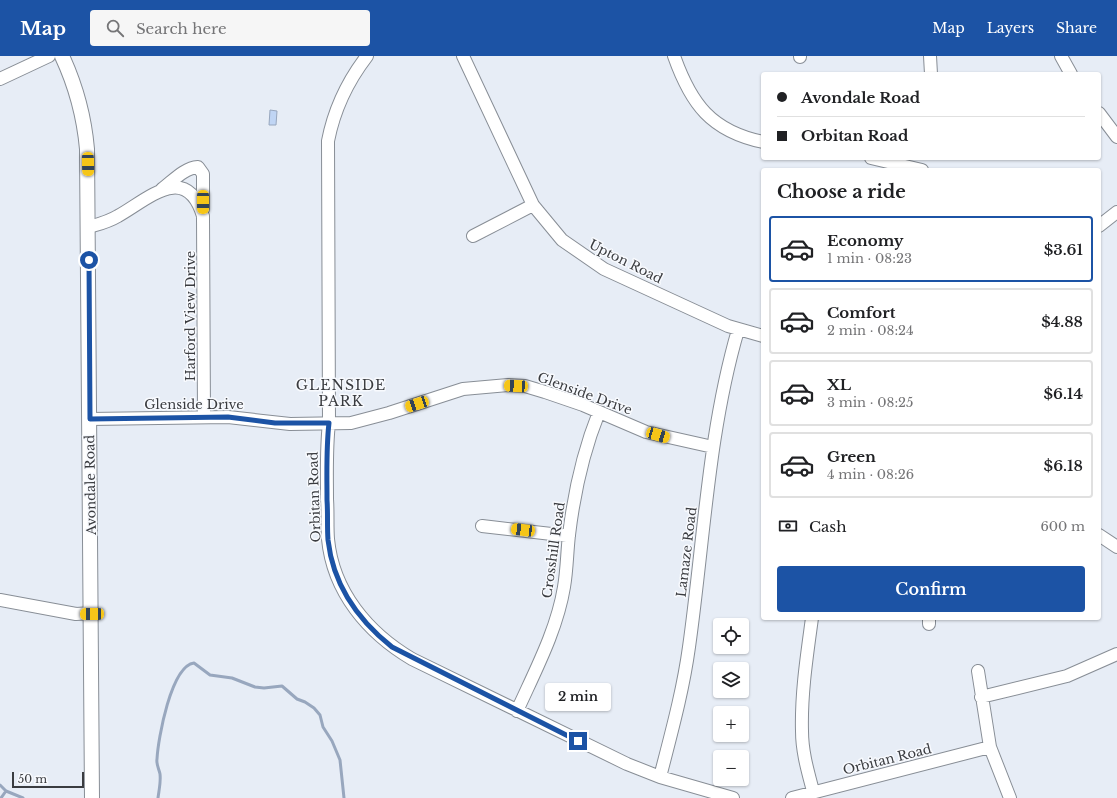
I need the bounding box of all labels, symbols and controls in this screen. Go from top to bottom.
search box [90,10,370,46]
text: Map [20,17,66,40]
icon: search [104,17,126,39]
text: Search here [136,19,227,38]
text: Map [932,19,965,37]
text: Layers [987,19,1034,37]
text: Share [1056,19,1097,37]
text: Avondale Road [801,88,920,107]
text: Orbitan Road [801,126,908,145]
car [82,152,94,176]
text: Choose a ride [777,181,906,203]
car [197,190,209,214]
icon: car [779,231,815,267]
text: Economy [827,231,904,250]
street label: Upton Road [586,236,666,287]
text: $3.61 [1044,240,1083,259]
text: 1 min · 08:23 [827,250,912,267]
route start [80,251,98,269]
street label: Harford View Drive [182,251,199,381]
icon: car [779,303,815,339]
text: Comfort [827,303,895,322]
text: $4.88 [1041,312,1083,331]
text: 2 min · 08:24 [827,322,914,339]
street label: Glenside Drive [535,368,634,418]
icon: car [779,375,815,411]
text: XL [827,375,851,394]
district label: GLENSIDE PARK [296,376,386,410]
car [504,379,528,393]
text: $6.14 [1043,384,1083,403]
text: 3 min · 08:25 [827,394,914,411]
car [404,395,430,413]
street label: Glenside Drive [144,396,244,413]
car [645,426,671,444]
street label: Avondale Road [81,434,100,536]
icon: car [779,447,815,483]
text: Green [827,447,876,466]
street label: Orbitan Road [304,451,325,543]
text: $6.18 [1044,456,1083,475]
text: 4 min · 08:26 [827,466,914,483]
street label: Crosshill Road [538,501,569,599]
street label: Lamaze Road [673,506,700,598]
icon: cash [777,515,799,537]
text: Cash [809,517,846,536]
text: 600 m [1040,518,1085,535]
car [510,523,536,537]
button: Confirm [777,566,1085,612]
car [80,608,104,620]
map controls [713,618,749,786]
button: locate [713,618,749,654]
button: layers [713,662,749,698]
callout: 2 min [545,683,611,711]
text: 2 min [558,688,598,705]
button: + [713,706,749,742]
route end [569,732,587,750]
street label: Orbitan Road [841,740,933,779]
button: − [713,750,749,786]
scale bar [12,770,84,789]
text: 50 m [18,772,47,786]

